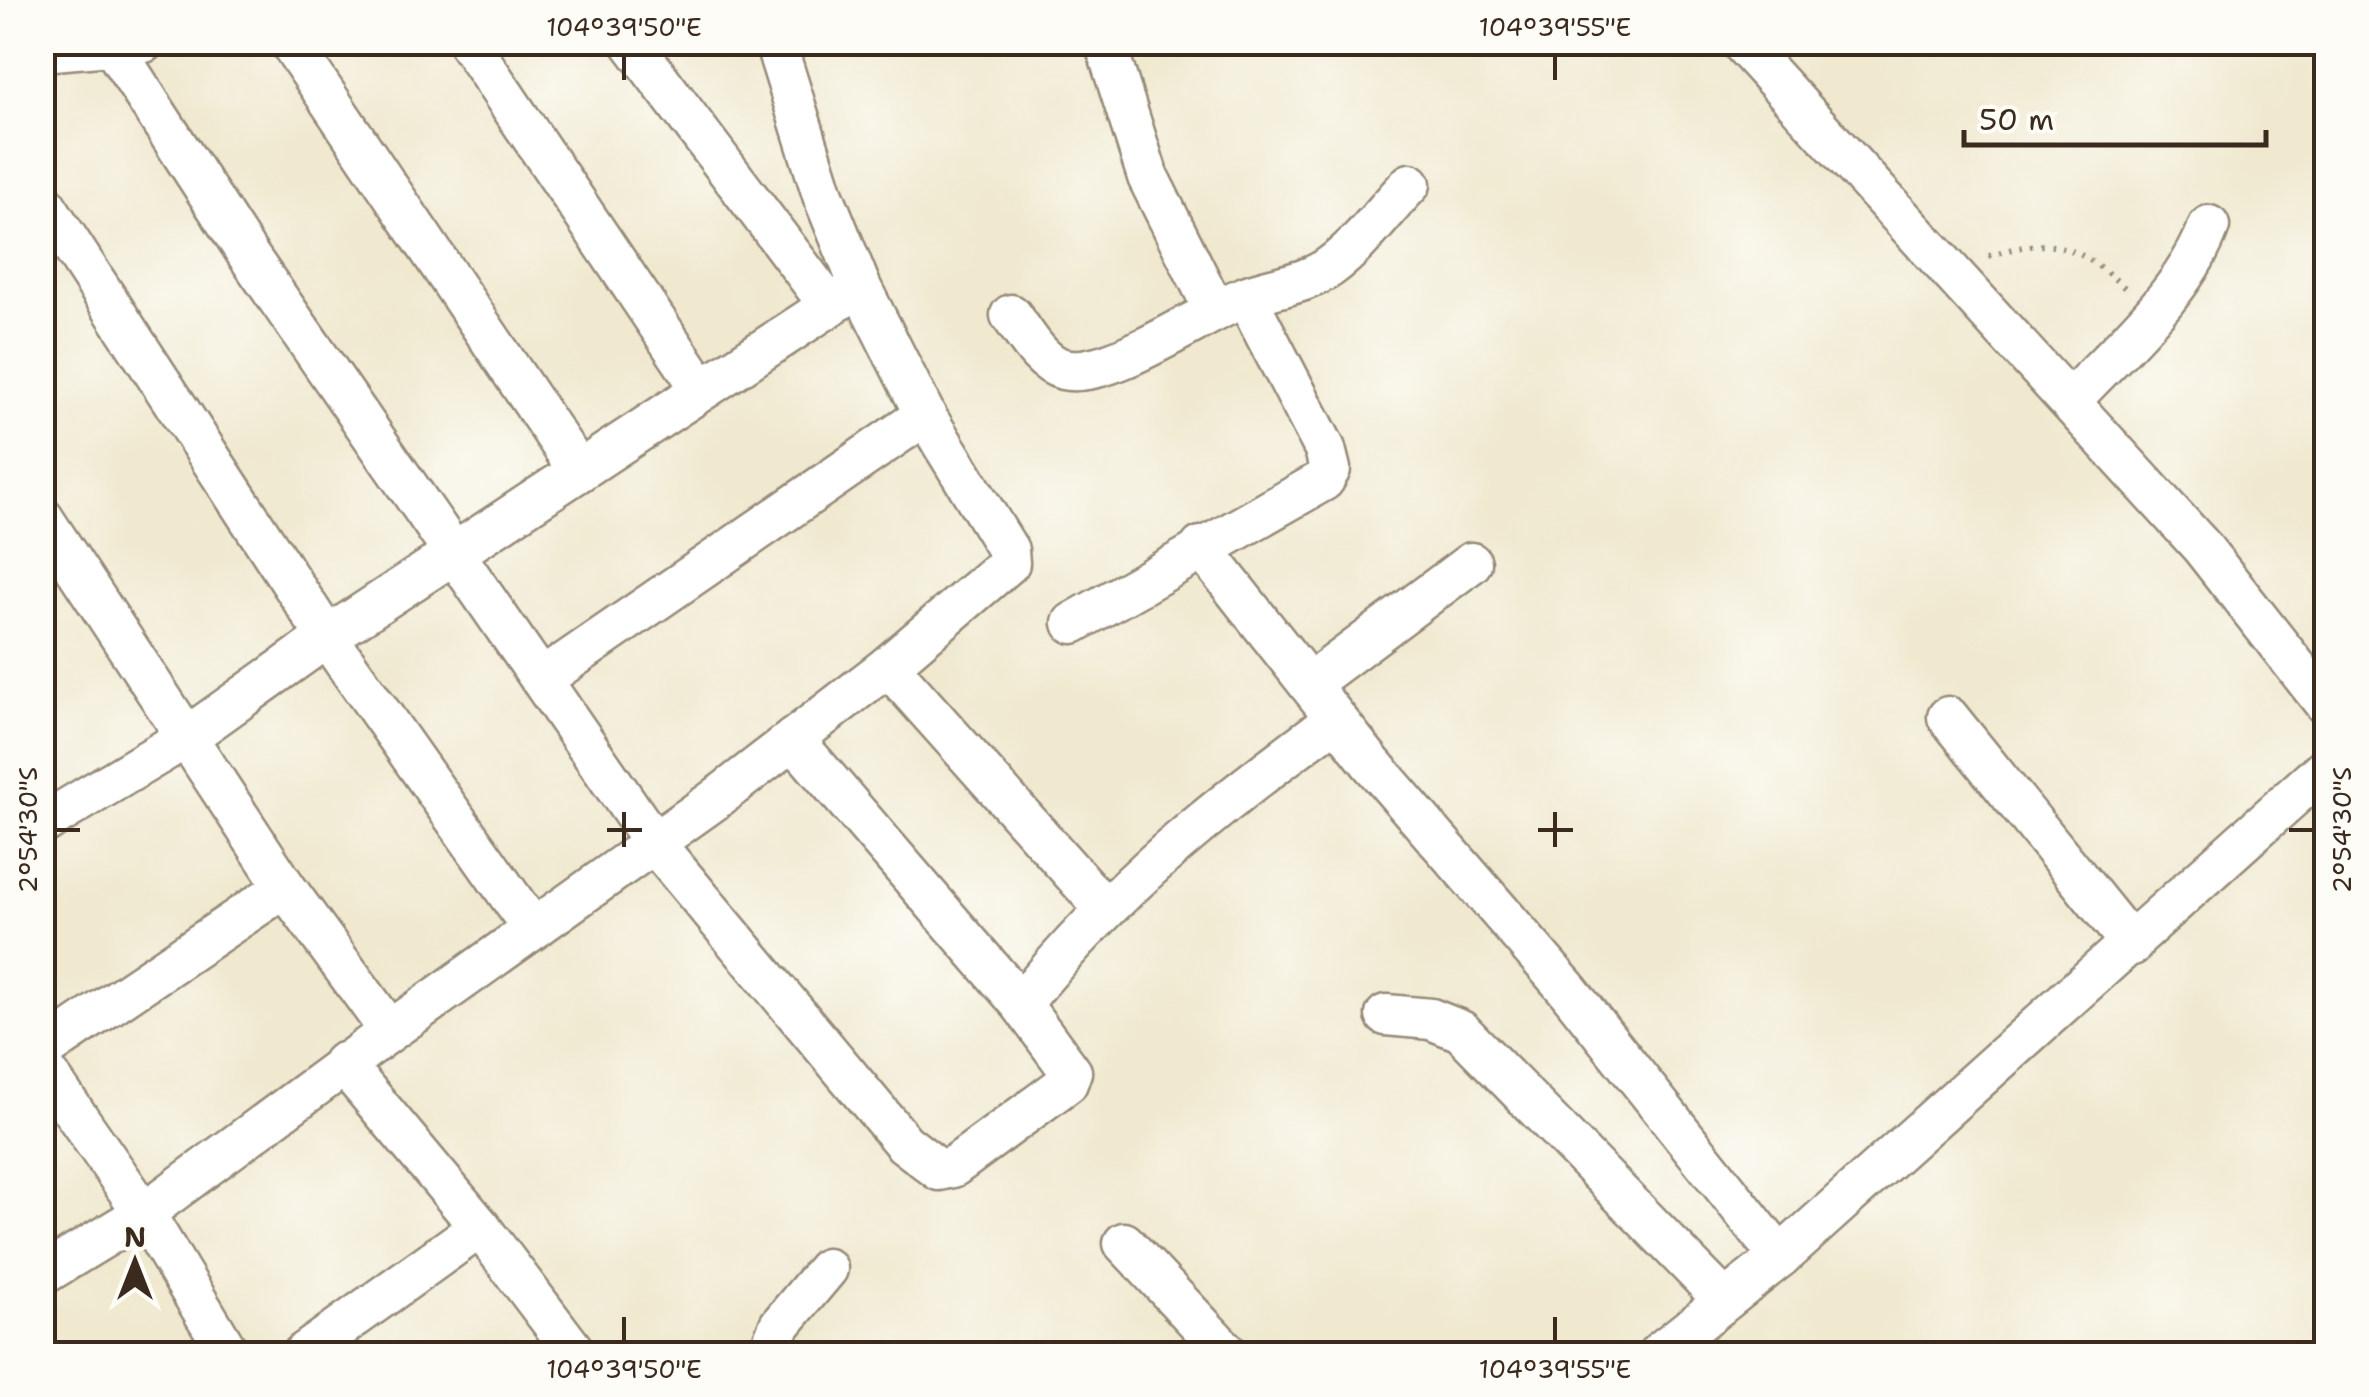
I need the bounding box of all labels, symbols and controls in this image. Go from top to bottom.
text: 104°39'50"E [546,10,702,44]
text: 104°39'55"E [1479,10,1631,44]
scale bar [1964,85,2266,147]
text: 50 m [1979,99,2054,140]
text: 2°54'30"S [11,767,45,893]
text: 2°54'30"S [2325,767,2359,893]
north arrow [85,1212,185,1312]
text: N [124,1218,146,1256]
text: 104°39'50"E [546,1352,702,1386]
text: 104°39'55"E [1479,1352,1631,1386]

